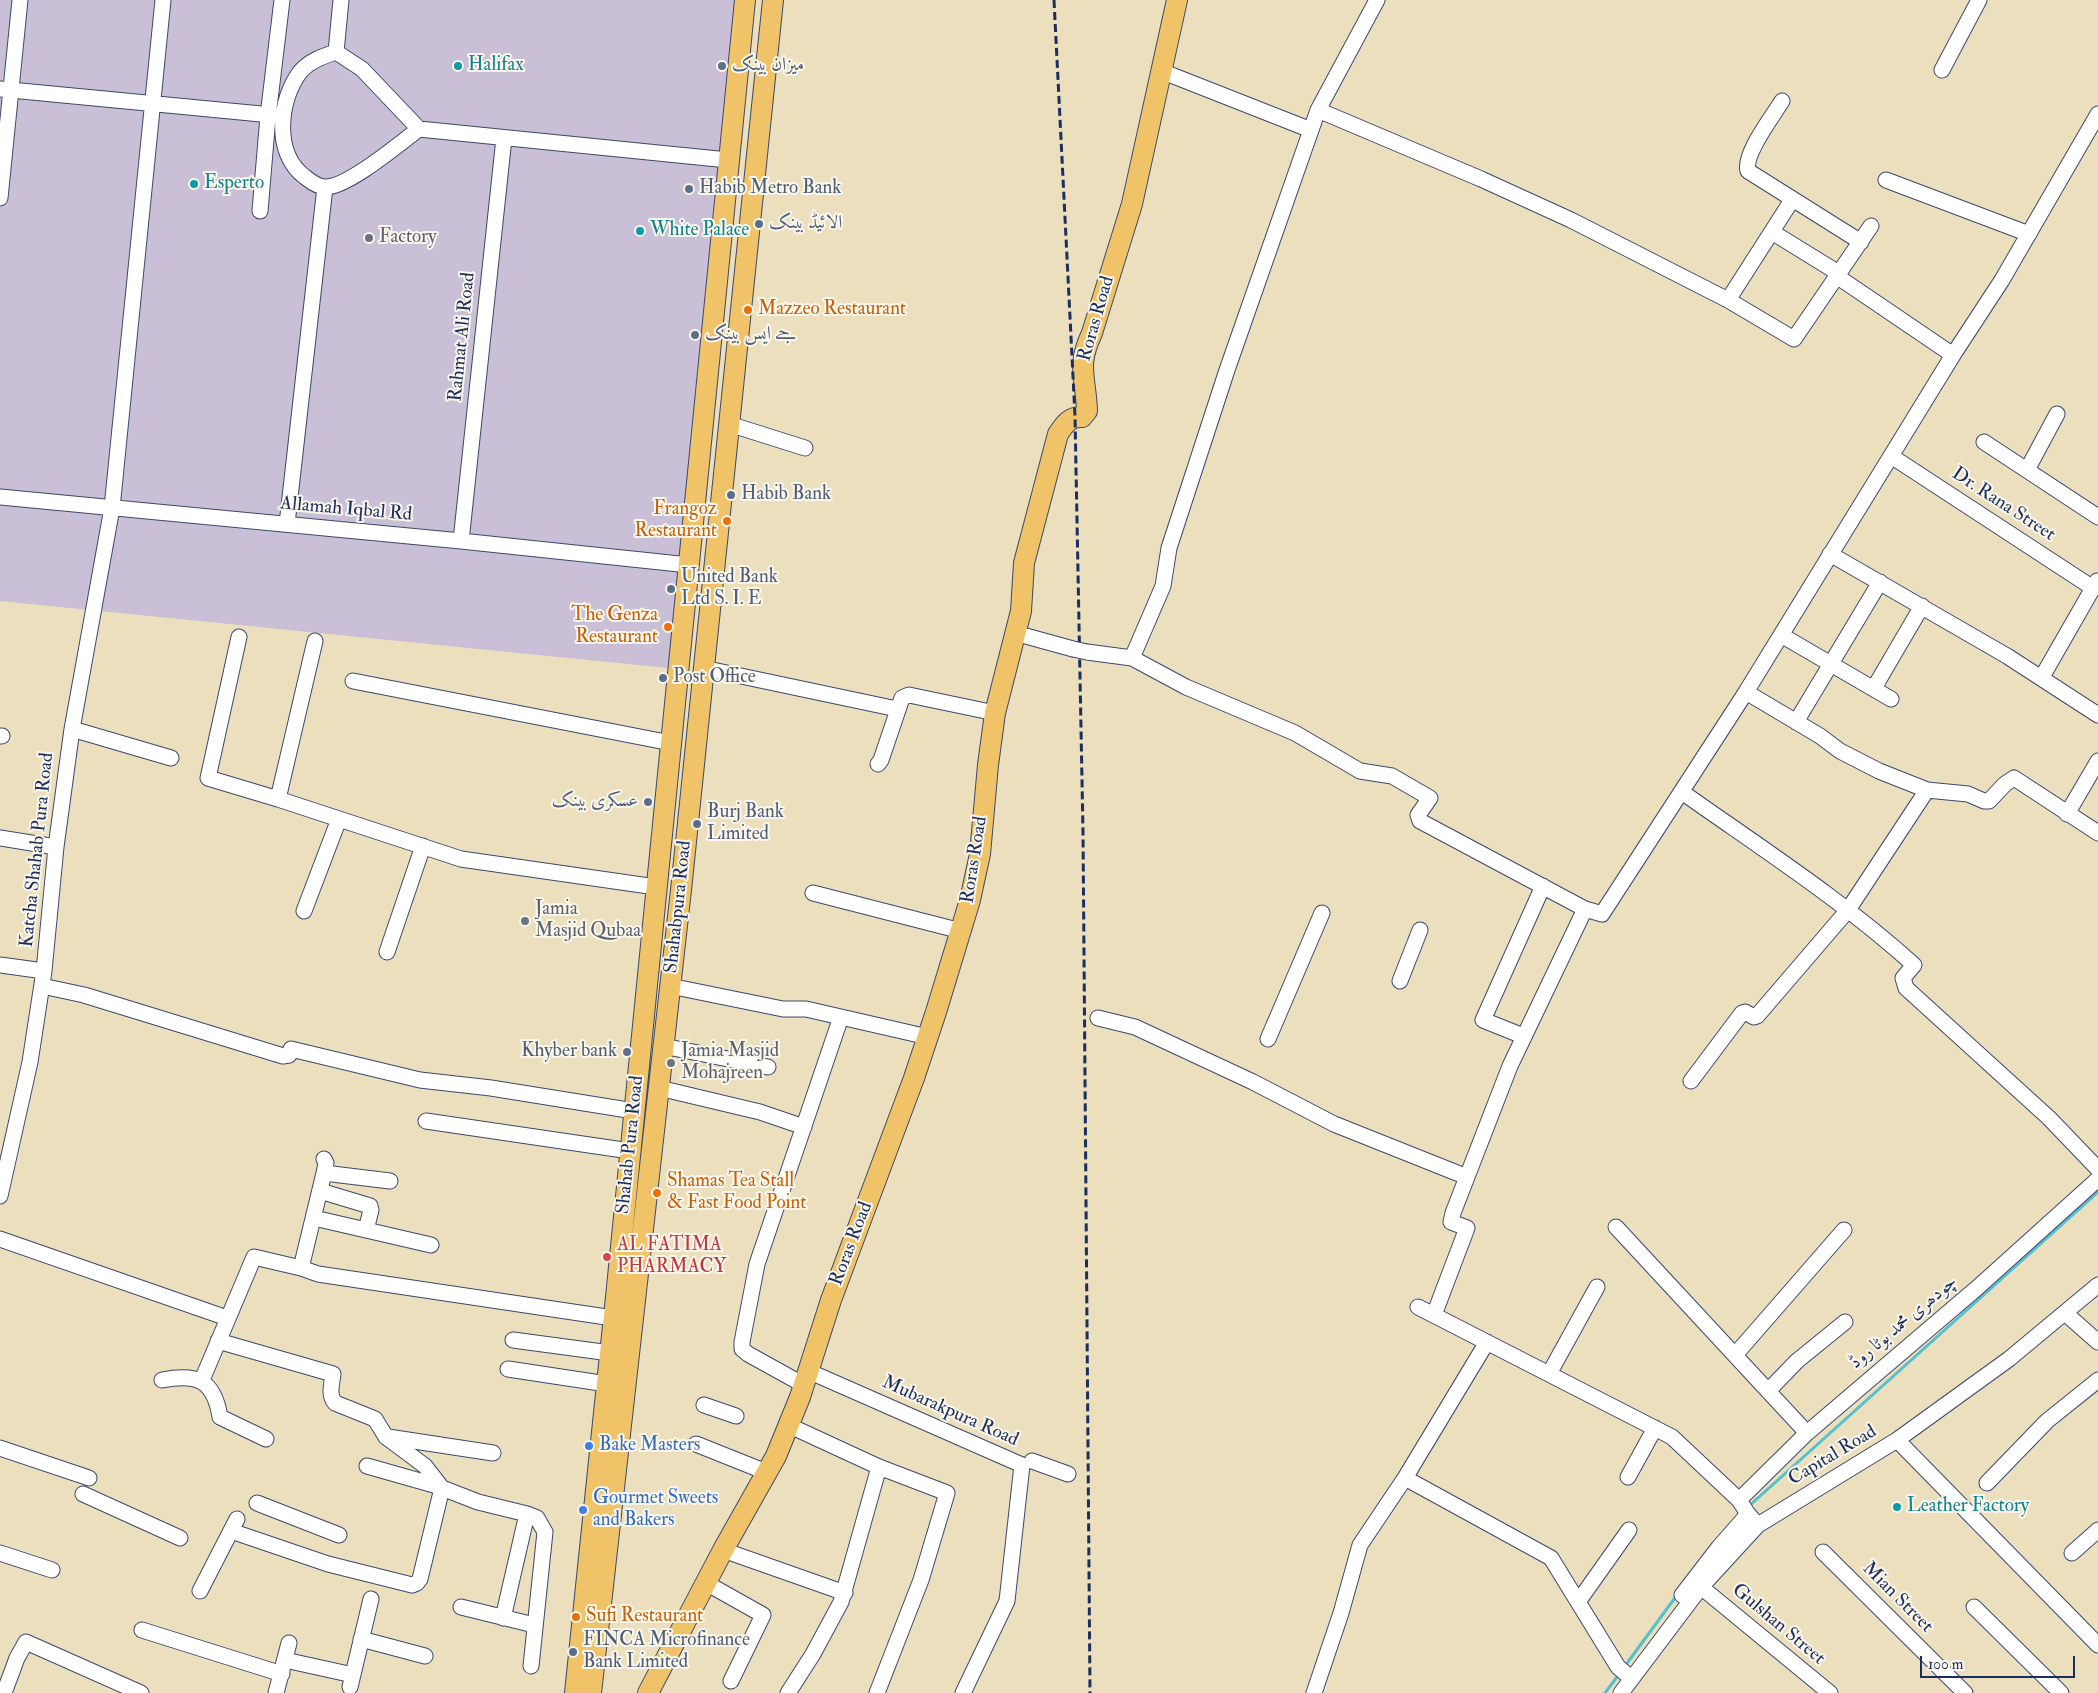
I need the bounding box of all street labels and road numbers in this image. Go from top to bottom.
street label: Rahmat Ali Road [445,271,481,403]
street label: Roras Road [1074,274,1120,364]
street label: Dr. Rana Street [1947,463,2059,547]
street label: Allamah Iqbal Rd [279,493,413,527]
street label: Katcha Shahab Pura Road [16,752,60,948]
street label: Roras Road [957,815,993,905]
street label: Shahabpura Road [661,839,697,975]
street label: Shahab Pura Road [612,1075,650,1215]
street label: Roras Road [826,1199,878,1289]
street label: چودھری محمد بوٹا روڈ [1845,1271,1963,1375]
street label: Mubarakpura Road [878,1372,1022,1452]
street label: Capital Road [1785,1421,1881,1491]
street label: Mian Street [1857,1558,1937,1638]
street label: Gulshan Street [1727,1579,1829,1671]

